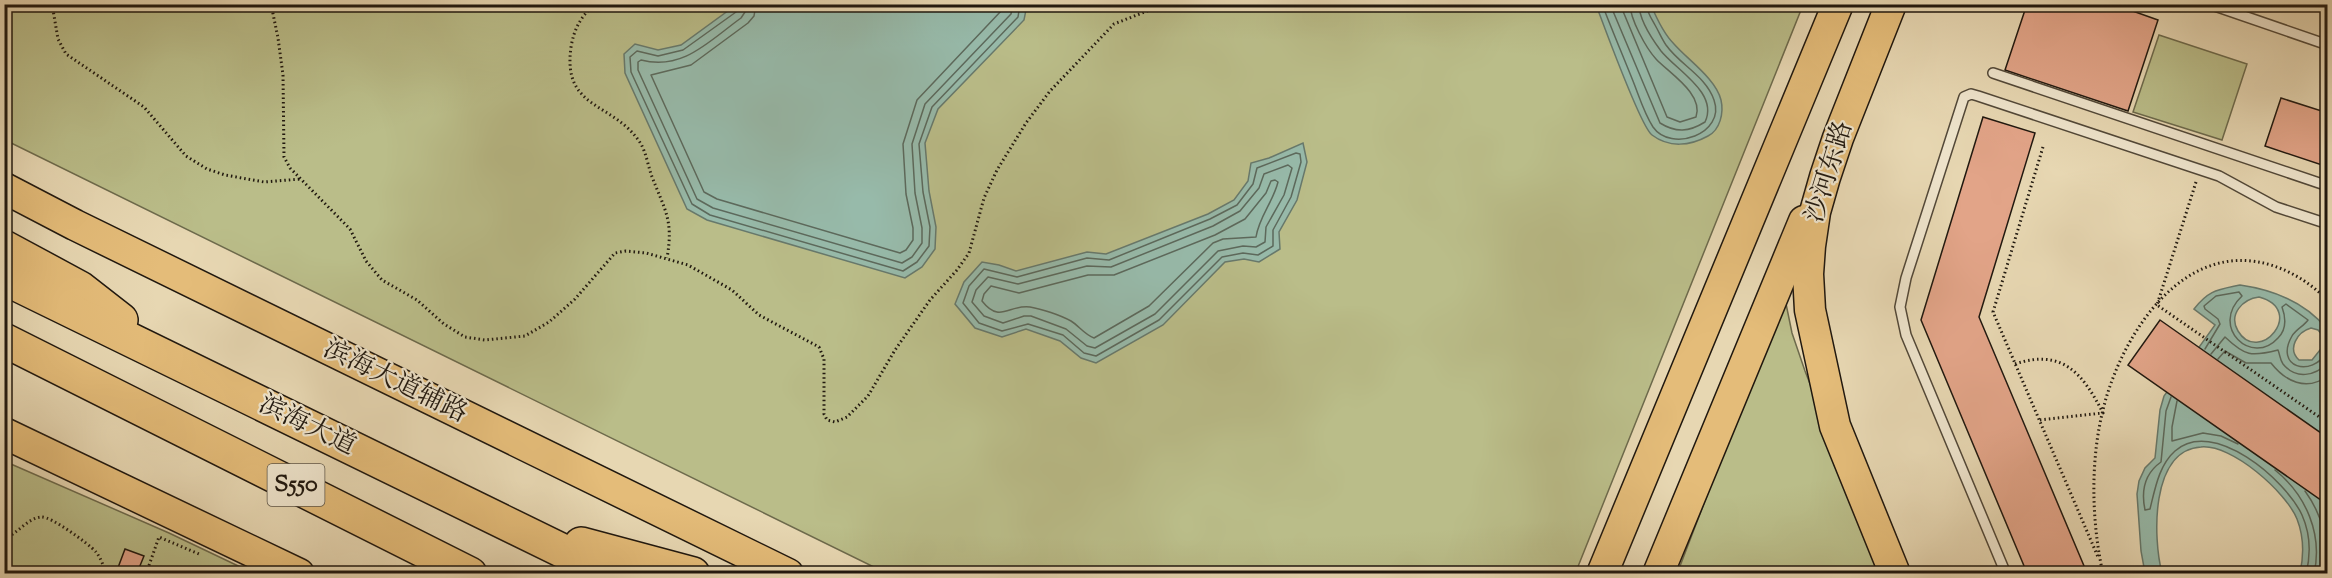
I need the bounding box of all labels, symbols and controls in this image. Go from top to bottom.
street label: 沙河东路 [1797,117,1863,227]
street label: 滨海大道辅路 [317,331,473,433]
street label: 滨海大道 [252,387,362,465]
road number: S550 [268,464,324,506]

